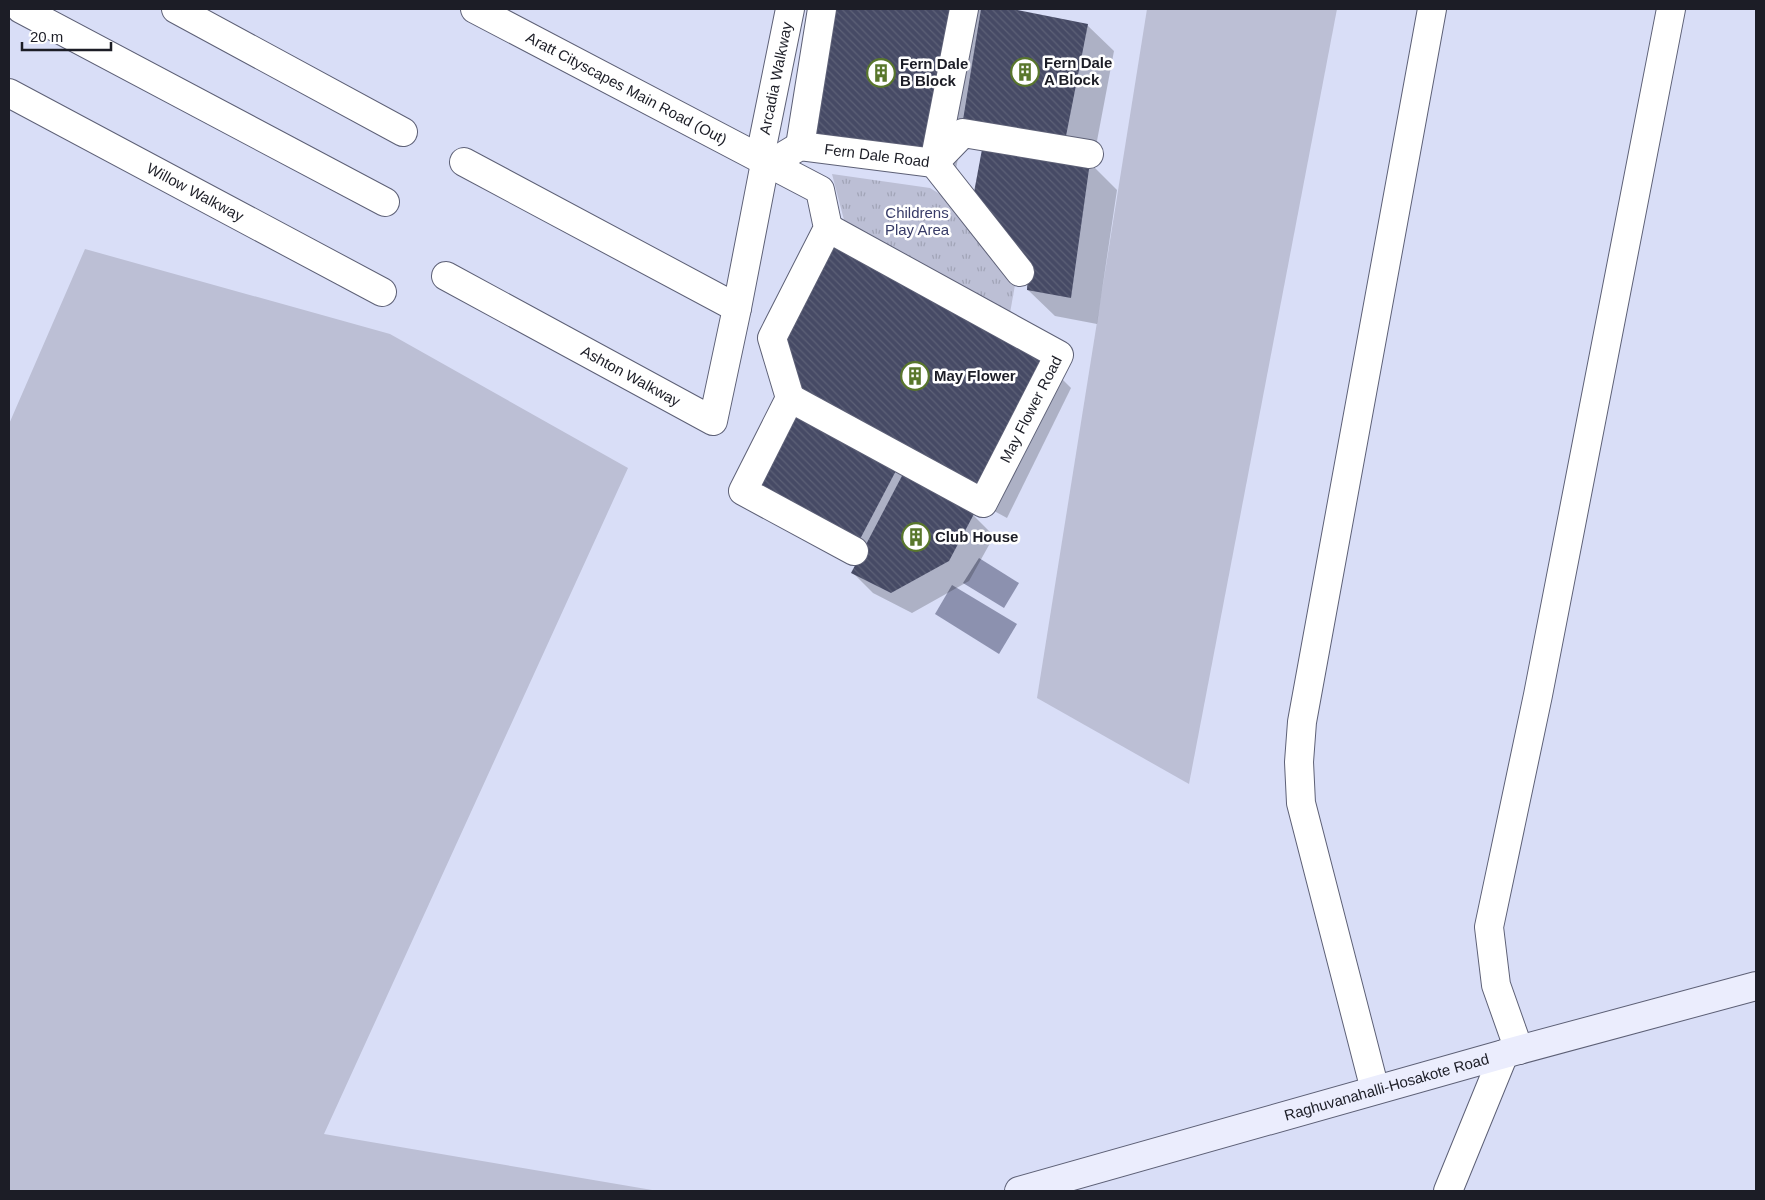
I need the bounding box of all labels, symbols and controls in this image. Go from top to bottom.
scale bar [22,20,111,52]
street label: Arcadia Walkway [756,20,795,136]
text: 20 m [30,28,63,45]
street label: Aratt Cityscapes Main Road (Out) [523,28,730,148]
place label: Fern Dale A Block [1044,54,1112,88]
place label: Fern Dale B Block [900,55,968,89]
building icon: Fern Dale A Block [1010,57,1040,87]
building icon: Fern Dale B Block [866,58,896,88]
street label: Fern Dale Road [823,140,931,170]
street label: Willow Walkway [144,159,247,225]
park label: Childrens Play Area [885,204,950,238]
street label: Ashton Walkway [578,342,684,410]
street label: May Flower Road [996,353,1065,465]
building icon: May Flower [900,361,930,391]
place label: May Flower [934,367,1016,384]
building icon: Club House [901,522,931,552]
place label: Club House [935,528,1018,545]
street label: Raghuvanahalli-Hosakote Road [1282,1050,1491,1124]

